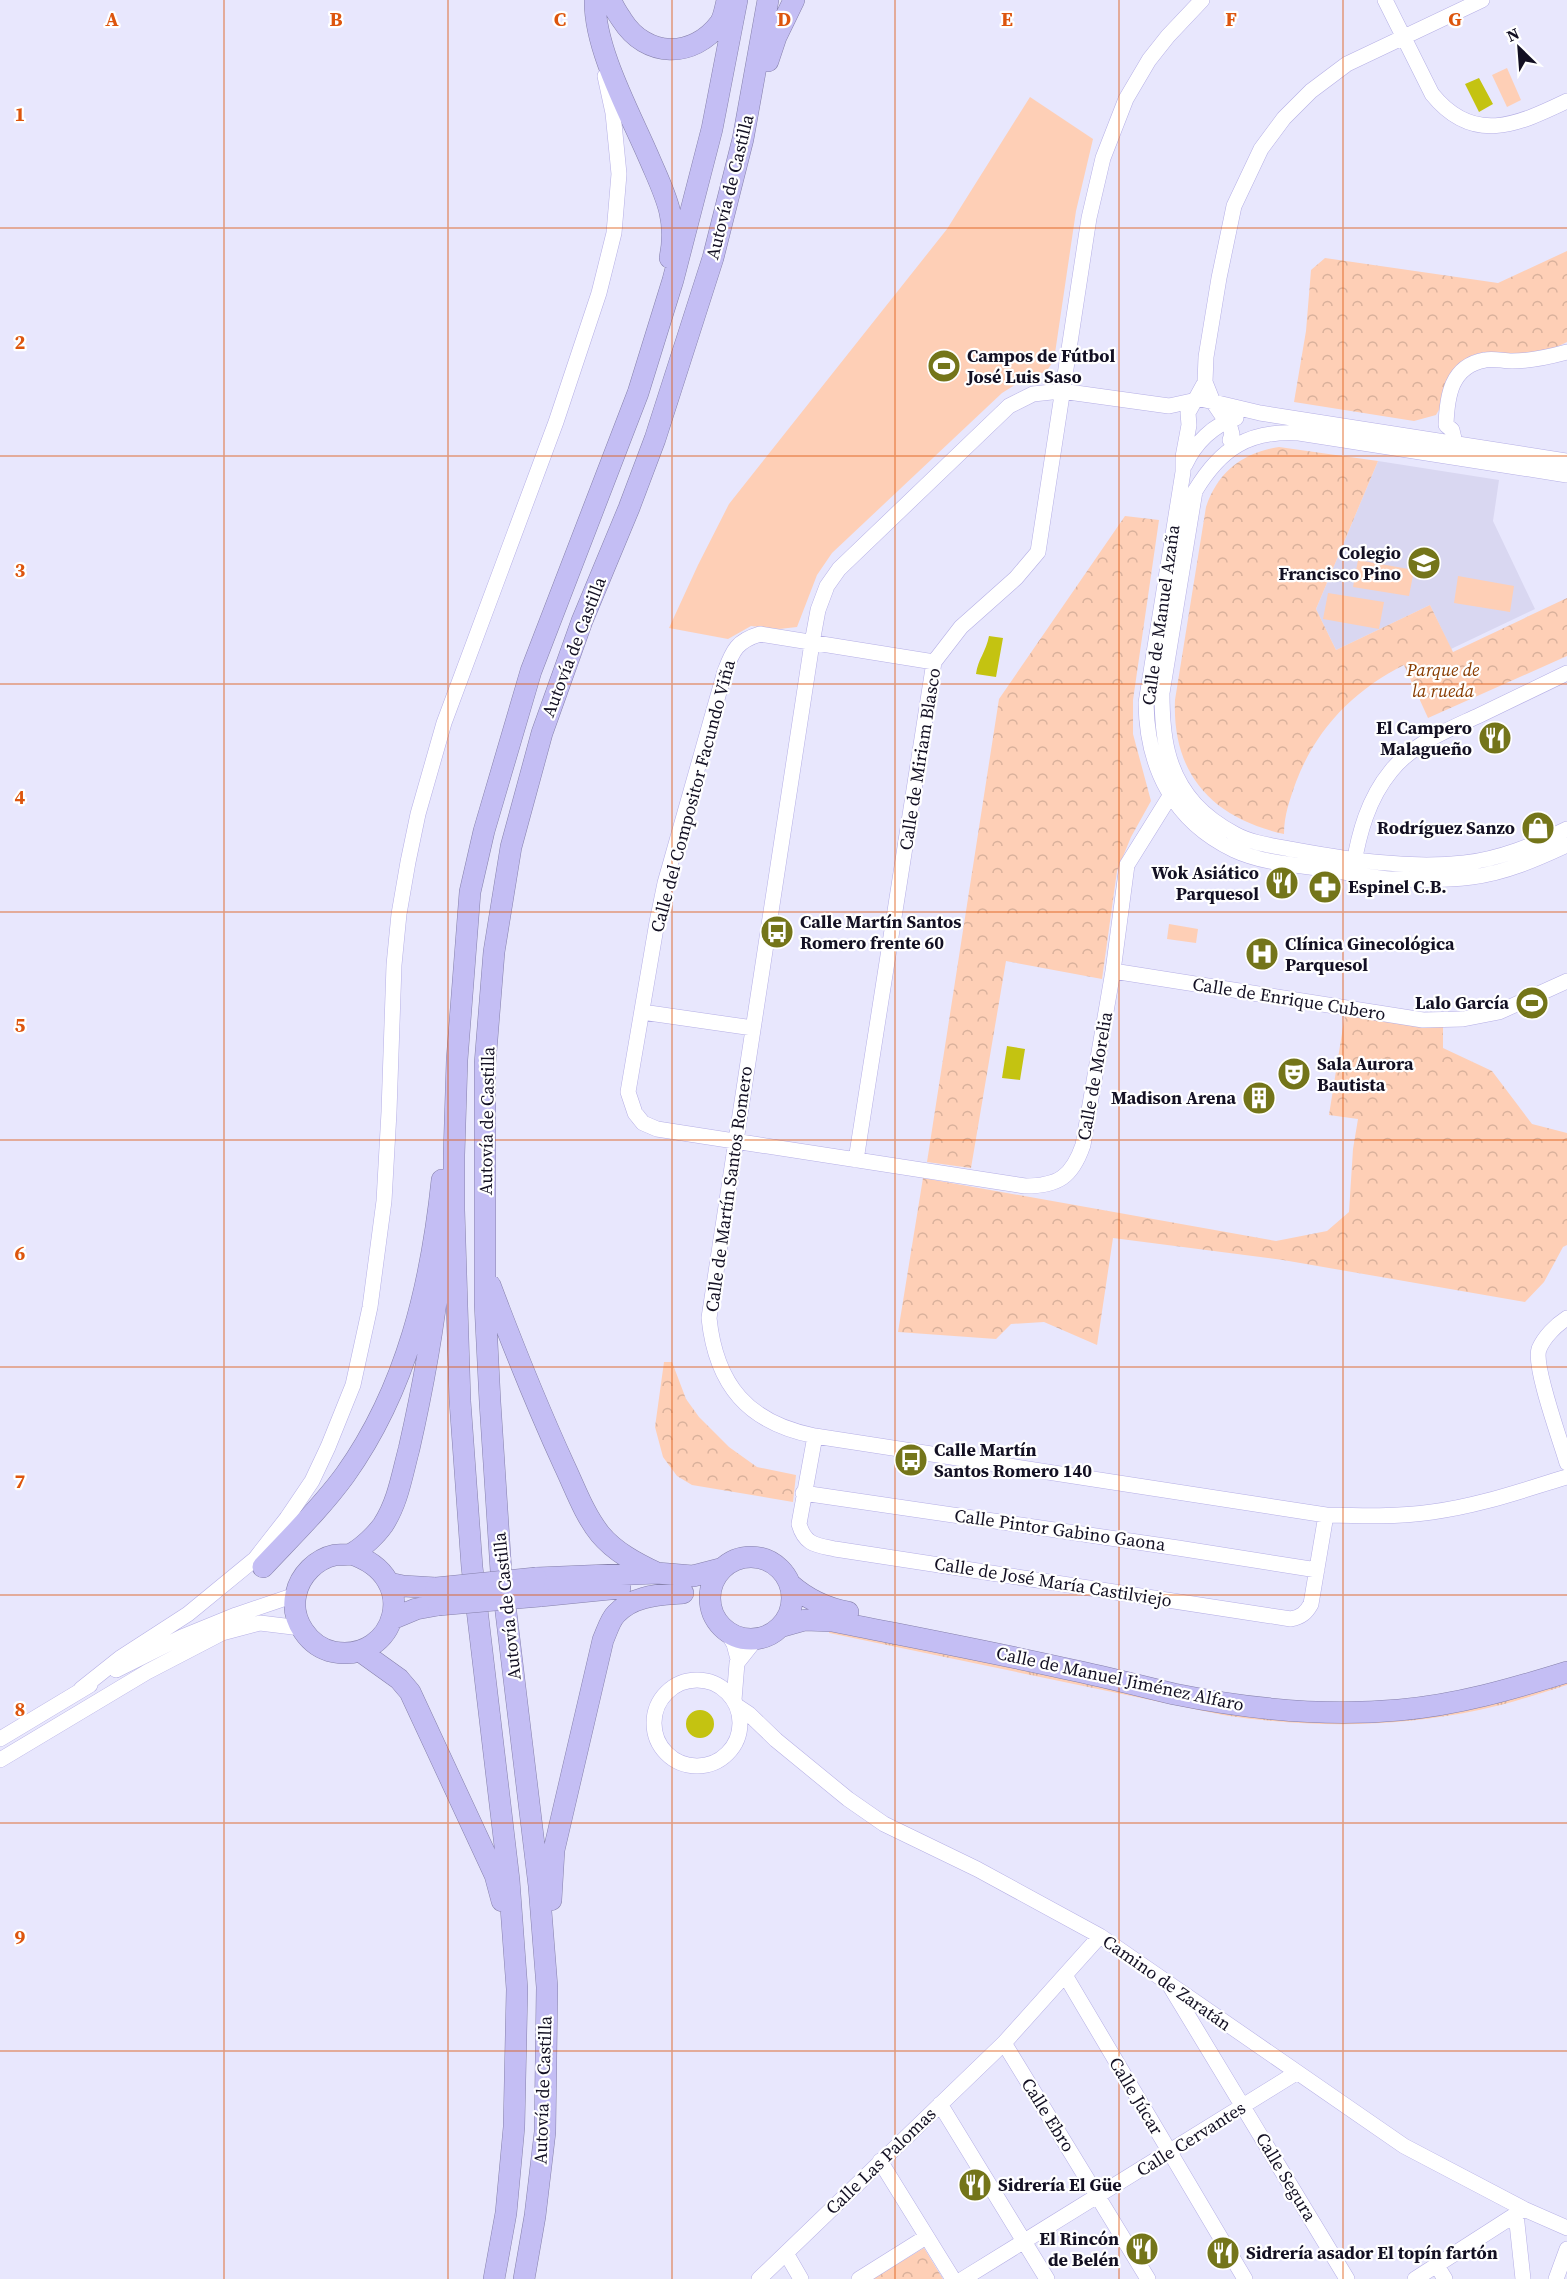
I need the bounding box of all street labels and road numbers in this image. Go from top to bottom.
street label: Autovía de Castilla [699,111,760,262]
street label: Calle de Manuel Azaña [1135,522,1186,707]
street label: Autovía de Castilla [535,572,612,721]
street label: Calle del Compositor Facundo Viña [644,656,741,935]
street label: Calle de Miriam Blasco [893,666,946,852]
street label: Calle de Enrique Cubero [1191,971,1388,1026]
street label: Calle de Morelia [1071,1009,1118,1142]
street label: Autovía de Castilla [473,1046,500,1195]
street label: Calle de Martín Santos Romero [699,1064,758,1314]
street label: Calle Pintor Gabino Gaona [953,1502,1168,1557]
street label: Autovía de Castilla [486,1530,527,1681]
street label: Calle de José María Castilviejo [933,1550,1174,1613]
street label: Calle de Manuel Jiménez Alfaro [994,1640,1246,1717]
street label: Camino de Zaratán [1098,1929,1237,2036]
street label: Autovía de Castilla [527,2015,558,2165]
street label: Calle Júcar [1103,2052,1170,2140]
street label: Calle Ebro [1016,2073,1081,2157]
street label: Calle Cervantes [1131,2095,1250,2182]
street label: Calle Las Palomas [820,2101,942,2220]
street label: Calle Segura [1250,2128,1323,2227]

